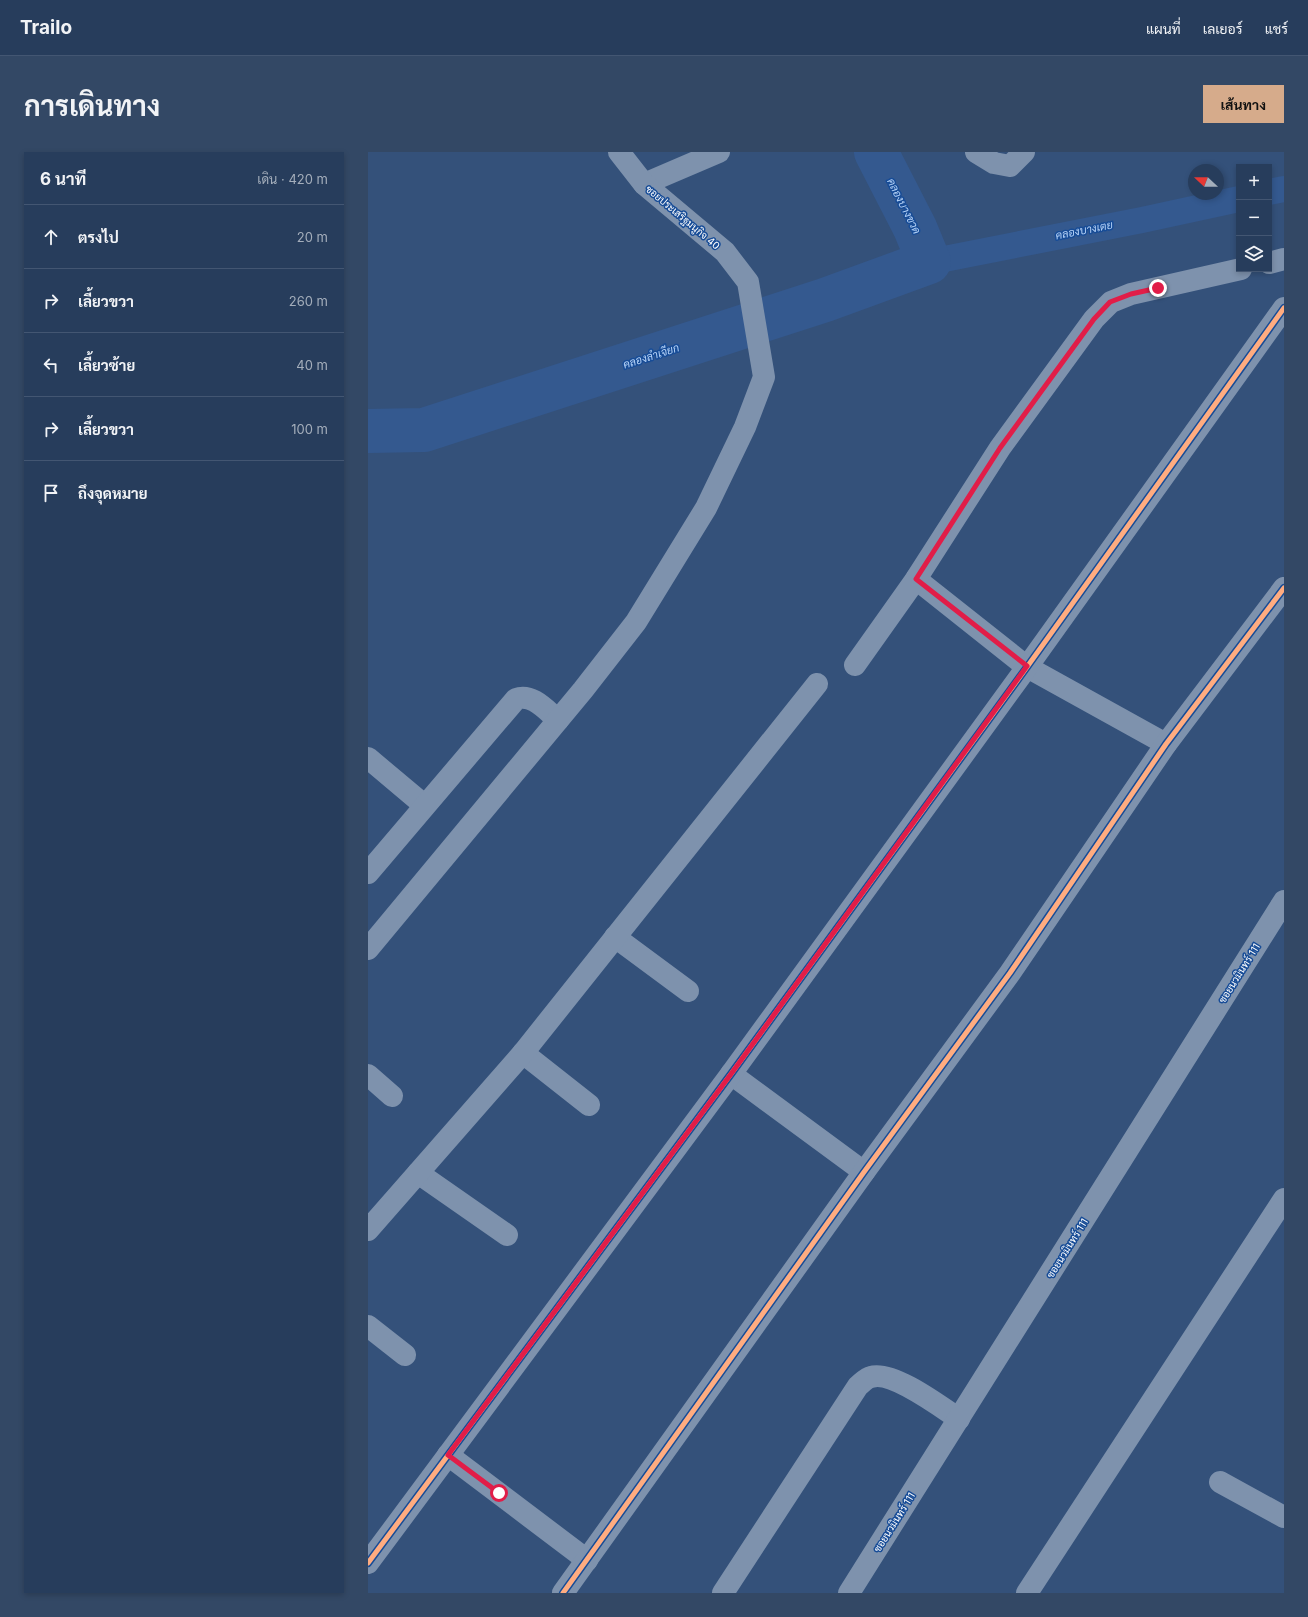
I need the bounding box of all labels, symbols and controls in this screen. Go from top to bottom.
text: Trailo [20,16,72,39]
text: แผนที่ [1146,20,1181,37]
text: เลเยอร์ [1203,20,1243,37]
text: แชร์ [1265,20,1288,37]
button: เส้นทาง [1203,85,1284,123]
text: การเดินทาง [24,89,160,123]
north arrow [1188,164,1224,200]
map controls [1236,164,1272,272]
button: + [1236,164,1272,200]
text: 6 นาที [40,169,86,189]
text: เดิน · 420 m [257,171,328,187]
water label: คลองบางขวด [884,176,924,236]
street label: ซอยประเสริฐมนูกิจ 40 [642,183,722,253]
button: − [1236,200,1272,236]
water label: คลองบางเตย [1054,217,1115,242]
icon: ahead [40,226,62,248]
text: ตรงไป [78,228,119,247]
text: 20 m [297,229,328,245]
button: layers [1236,236,1272,272]
route end [1149,279,1167,297]
icon: right [40,290,62,312]
text: เลี้ยวขวา [78,292,134,311]
text: 260 m [289,293,328,309]
water label: คลองลำเจียก [621,339,681,372]
icon: left [40,354,62,376]
text: เลี้ยวซ้าย [78,356,135,375]
text: 40 m [296,357,328,373]
icon: right [40,418,62,440]
text: เลี้ยวขวา [78,420,134,439]
text: 100 m [291,421,328,437]
icon: arrive [40,482,62,504]
text: ถึงจุดหมาย [78,484,148,503]
street label: ซอยนวมินทร์ 111 [1215,940,1262,1005]
street label: ซอยนวมินทร์ 111 [1043,1215,1090,1280]
route start [490,1484,508,1502]
street label: ซอยนวมินทร์ 111 [870,1489,917,1554]

